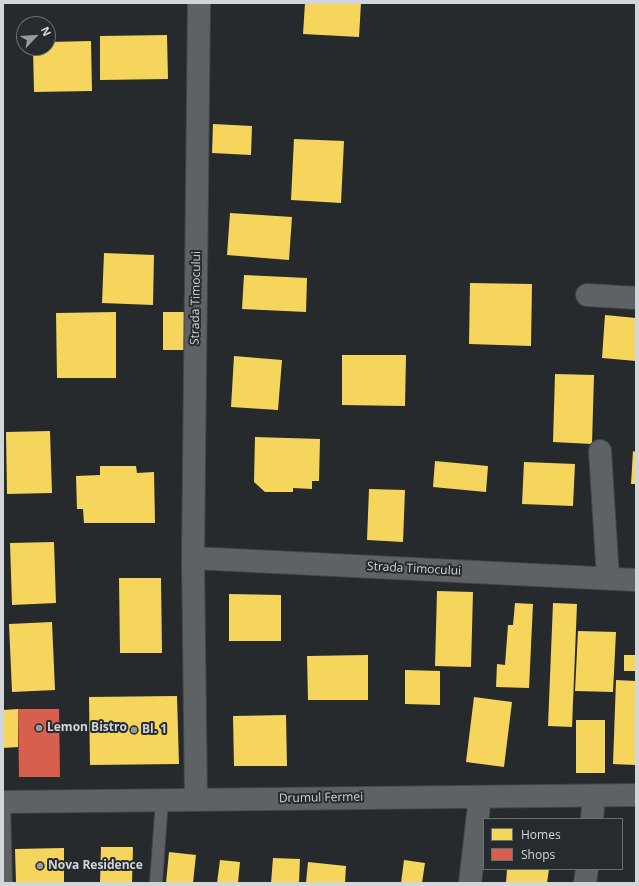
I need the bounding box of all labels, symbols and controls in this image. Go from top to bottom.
north arrow [16,16,56,56]
text: N [38,24,55,38]
street label: Strada Timocului [188,251,204,345]
street label: Strada Timocului [367,559,461,579]
place label: Lemon Bistro [47,721,127,735]
marker: Lemon Bistro [34,723,44,733]
place label: Bl. 1 [142,723,167,737]
marker: Bl. 1 [129,725,139,735]
street label: Drumul Fermei [279,790,363,806]
legend [483,818,623,870]
text: Homes [521,826,561,843]
text: Shops [521,846,555,863]
place label: Nova Residence [48,859,143,873]
marker: Nova Residence [35,861,45,871]

